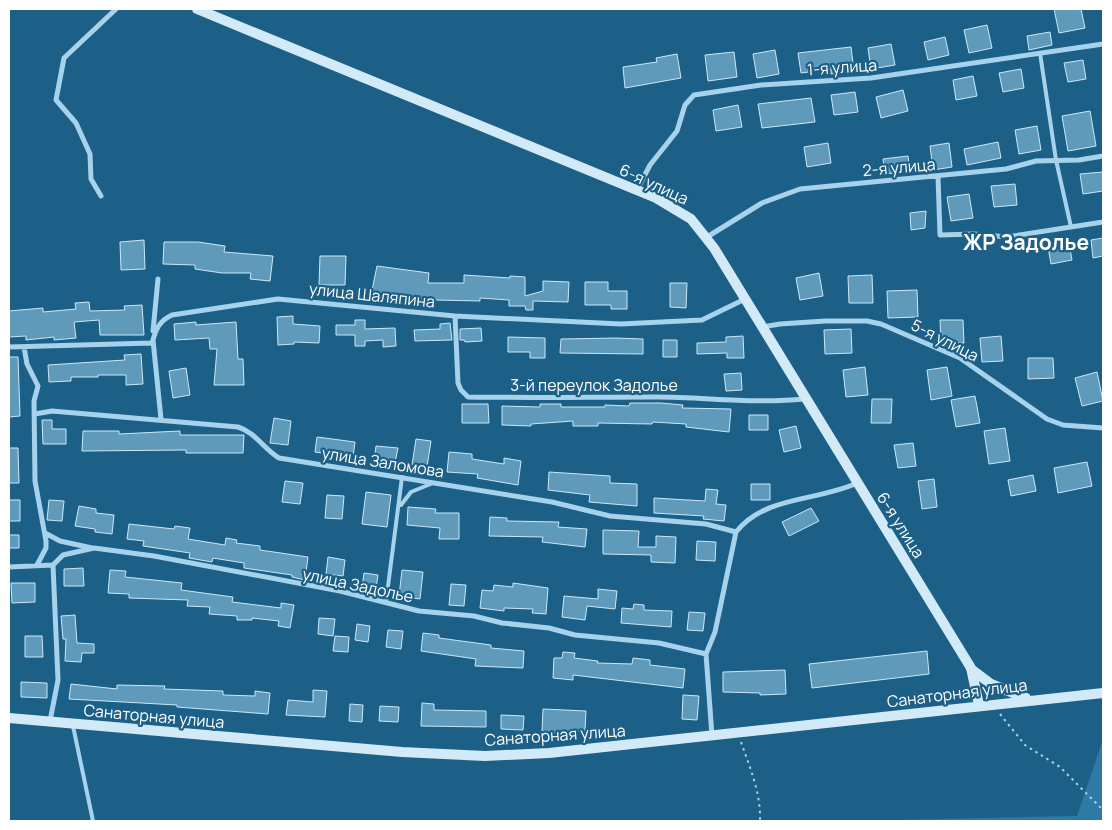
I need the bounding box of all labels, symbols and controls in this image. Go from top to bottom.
street label: 1-я улица [806,54,878,80]
street label: 2-я улица [862,153,936,181]
street label: 6-я улица [616,158,692,210]
district label: ЖР Задолье [963,228,1089,256]
street label: улица Шаляпина [308,277,436,313]
street label: 5-я улица [907,314,983,366]
street label: 3-й переулок Задолье [510,374,678,396]
street label: улица Заломова [320,441,446,483]
street label: 6-я улица [872,488,930,562]
street label: улица Задолье [300,562,416,608]
street label: Санаторная улица [886,673,1028,713]
street label: Санаторная улица [83,699,225,733]
street label: Санаторная улица [484,719,626,751]

